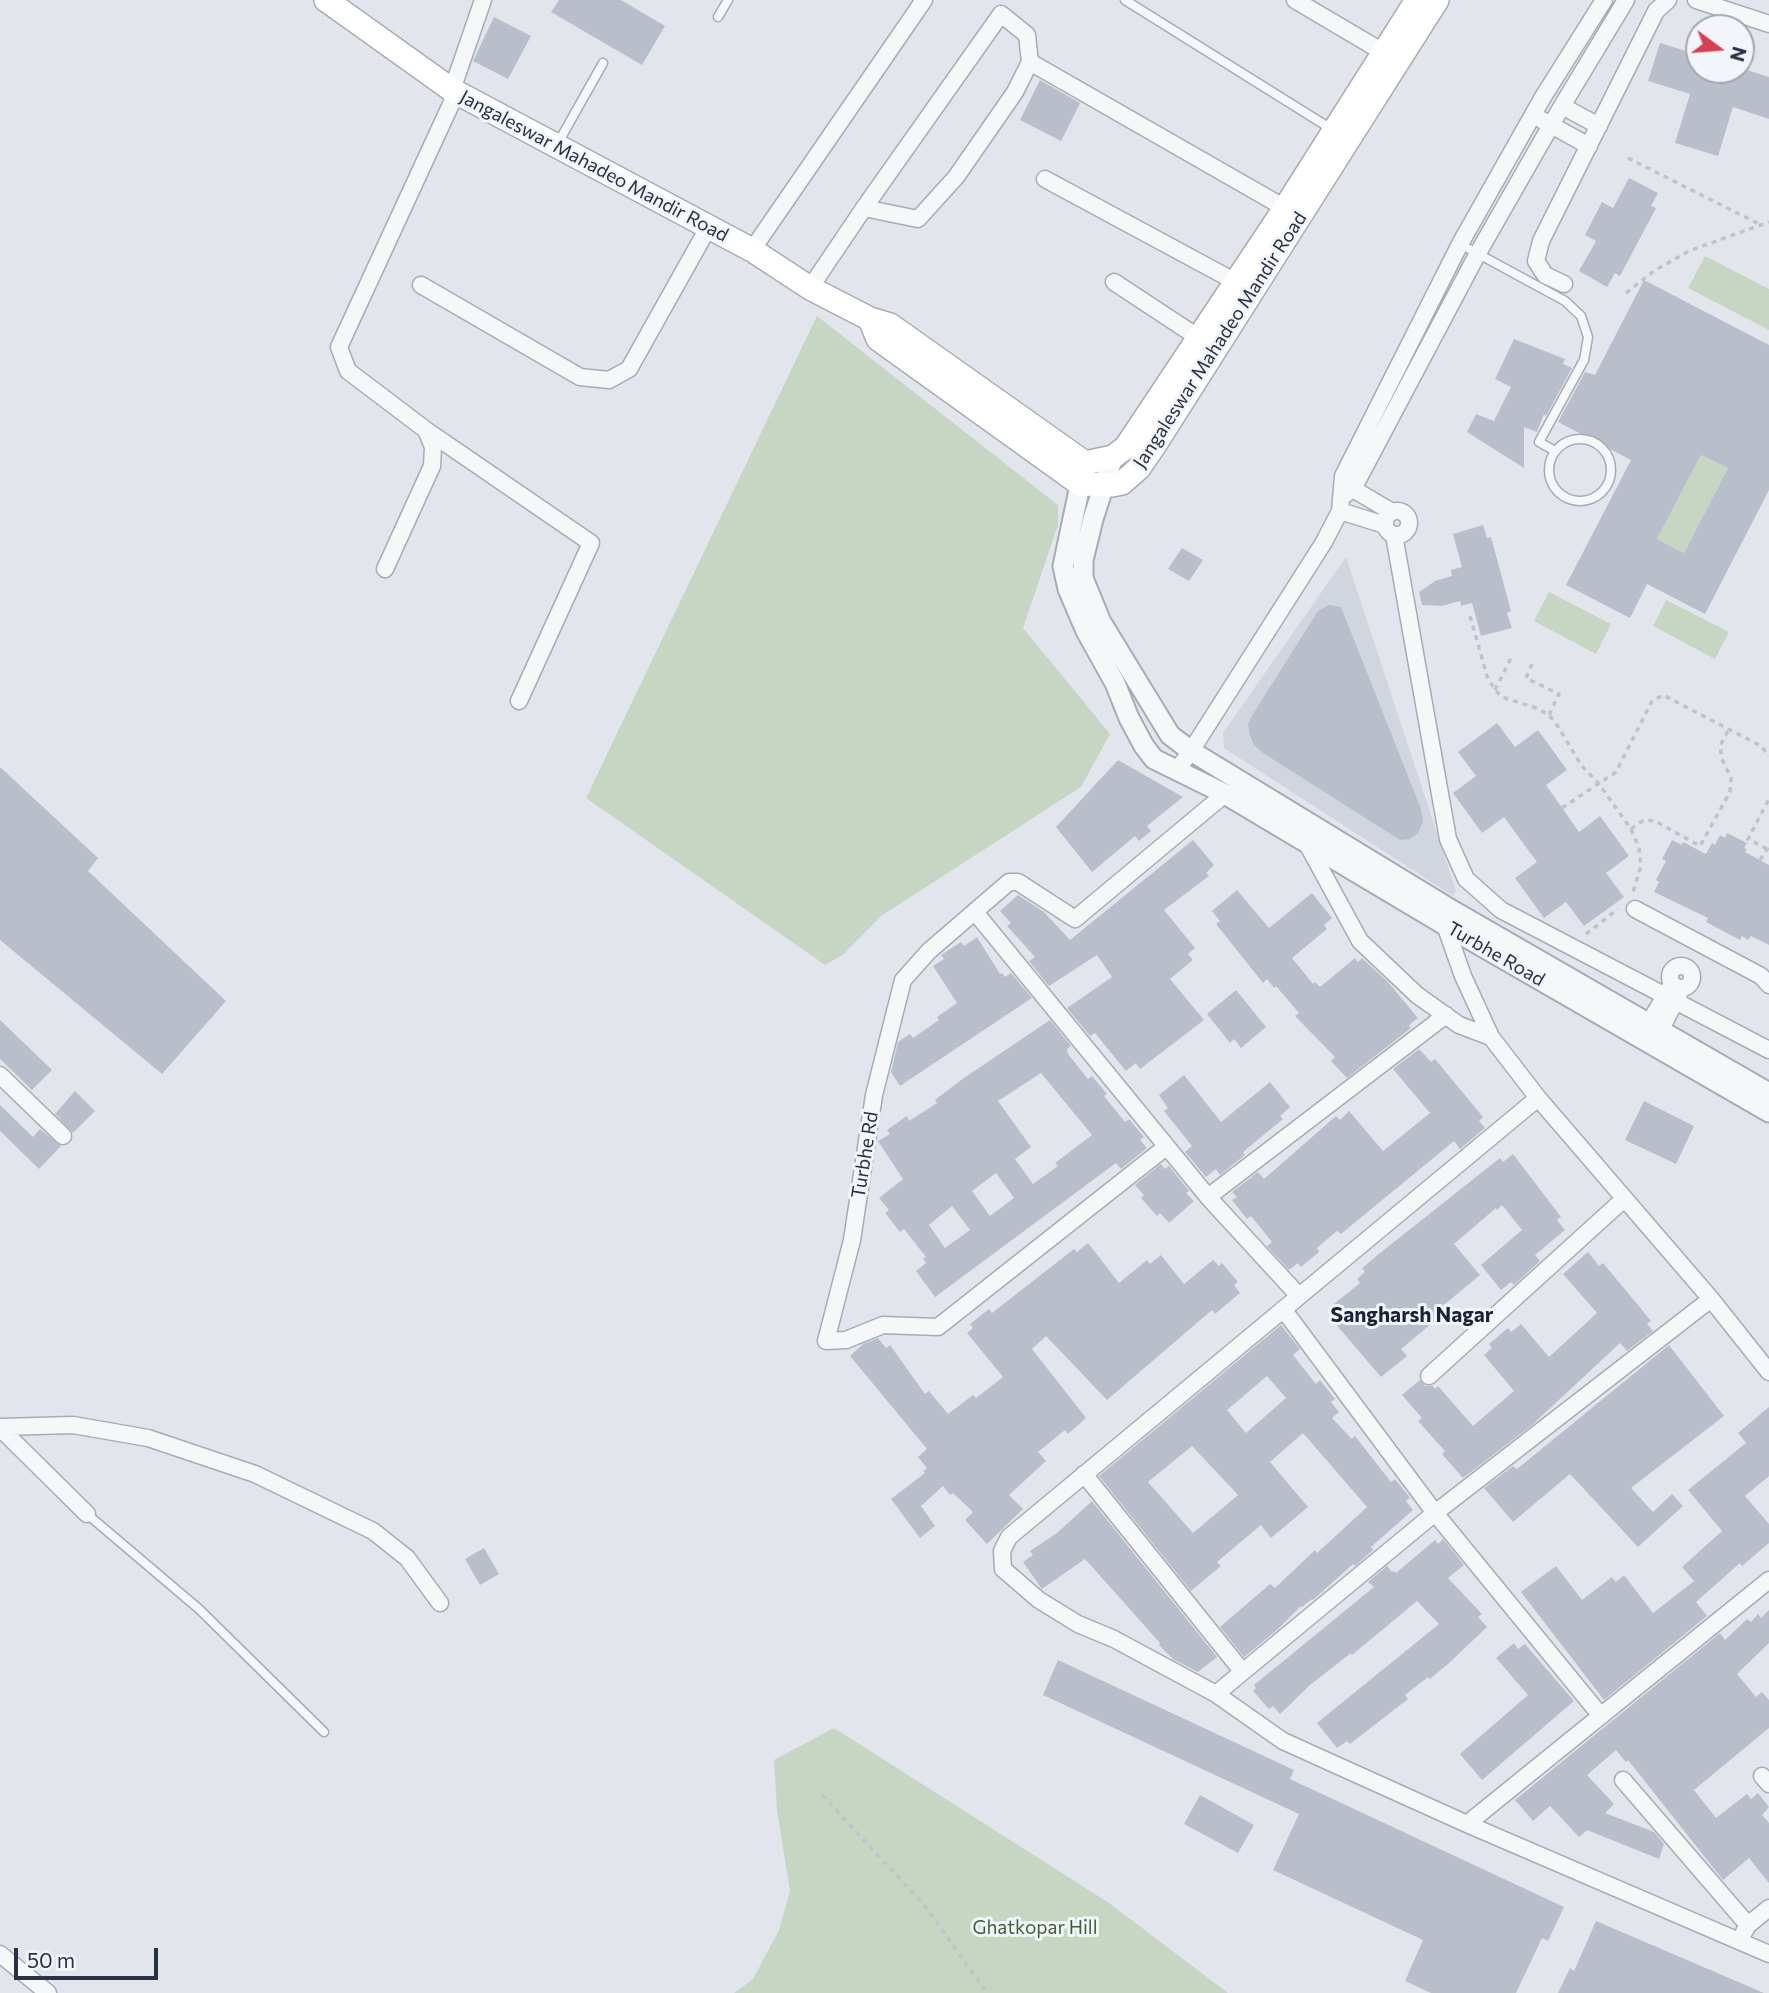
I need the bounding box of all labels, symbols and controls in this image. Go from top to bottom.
north arrow [1685,14,1755,84]
text: N [1726,44,1752,64]
street label: Jangaleswar Mahadeo Mandir Road [456,85,732,247]
street label: Jangaleswar Mahadeo Mandir Road [1128,208,1312,472]
street label: Turbhe Road [1443,917,1549,991]
street label: Turbhe Rd [847,1110,883,1200]
district label: Sangharsh Nagar [1331,1302,1493,1328]
park label: Ghatkopar Hill [973,1917,1097,1939]
scale bar [18,1934,161,1978]
text: 50 m [27,1947,75,1972]

